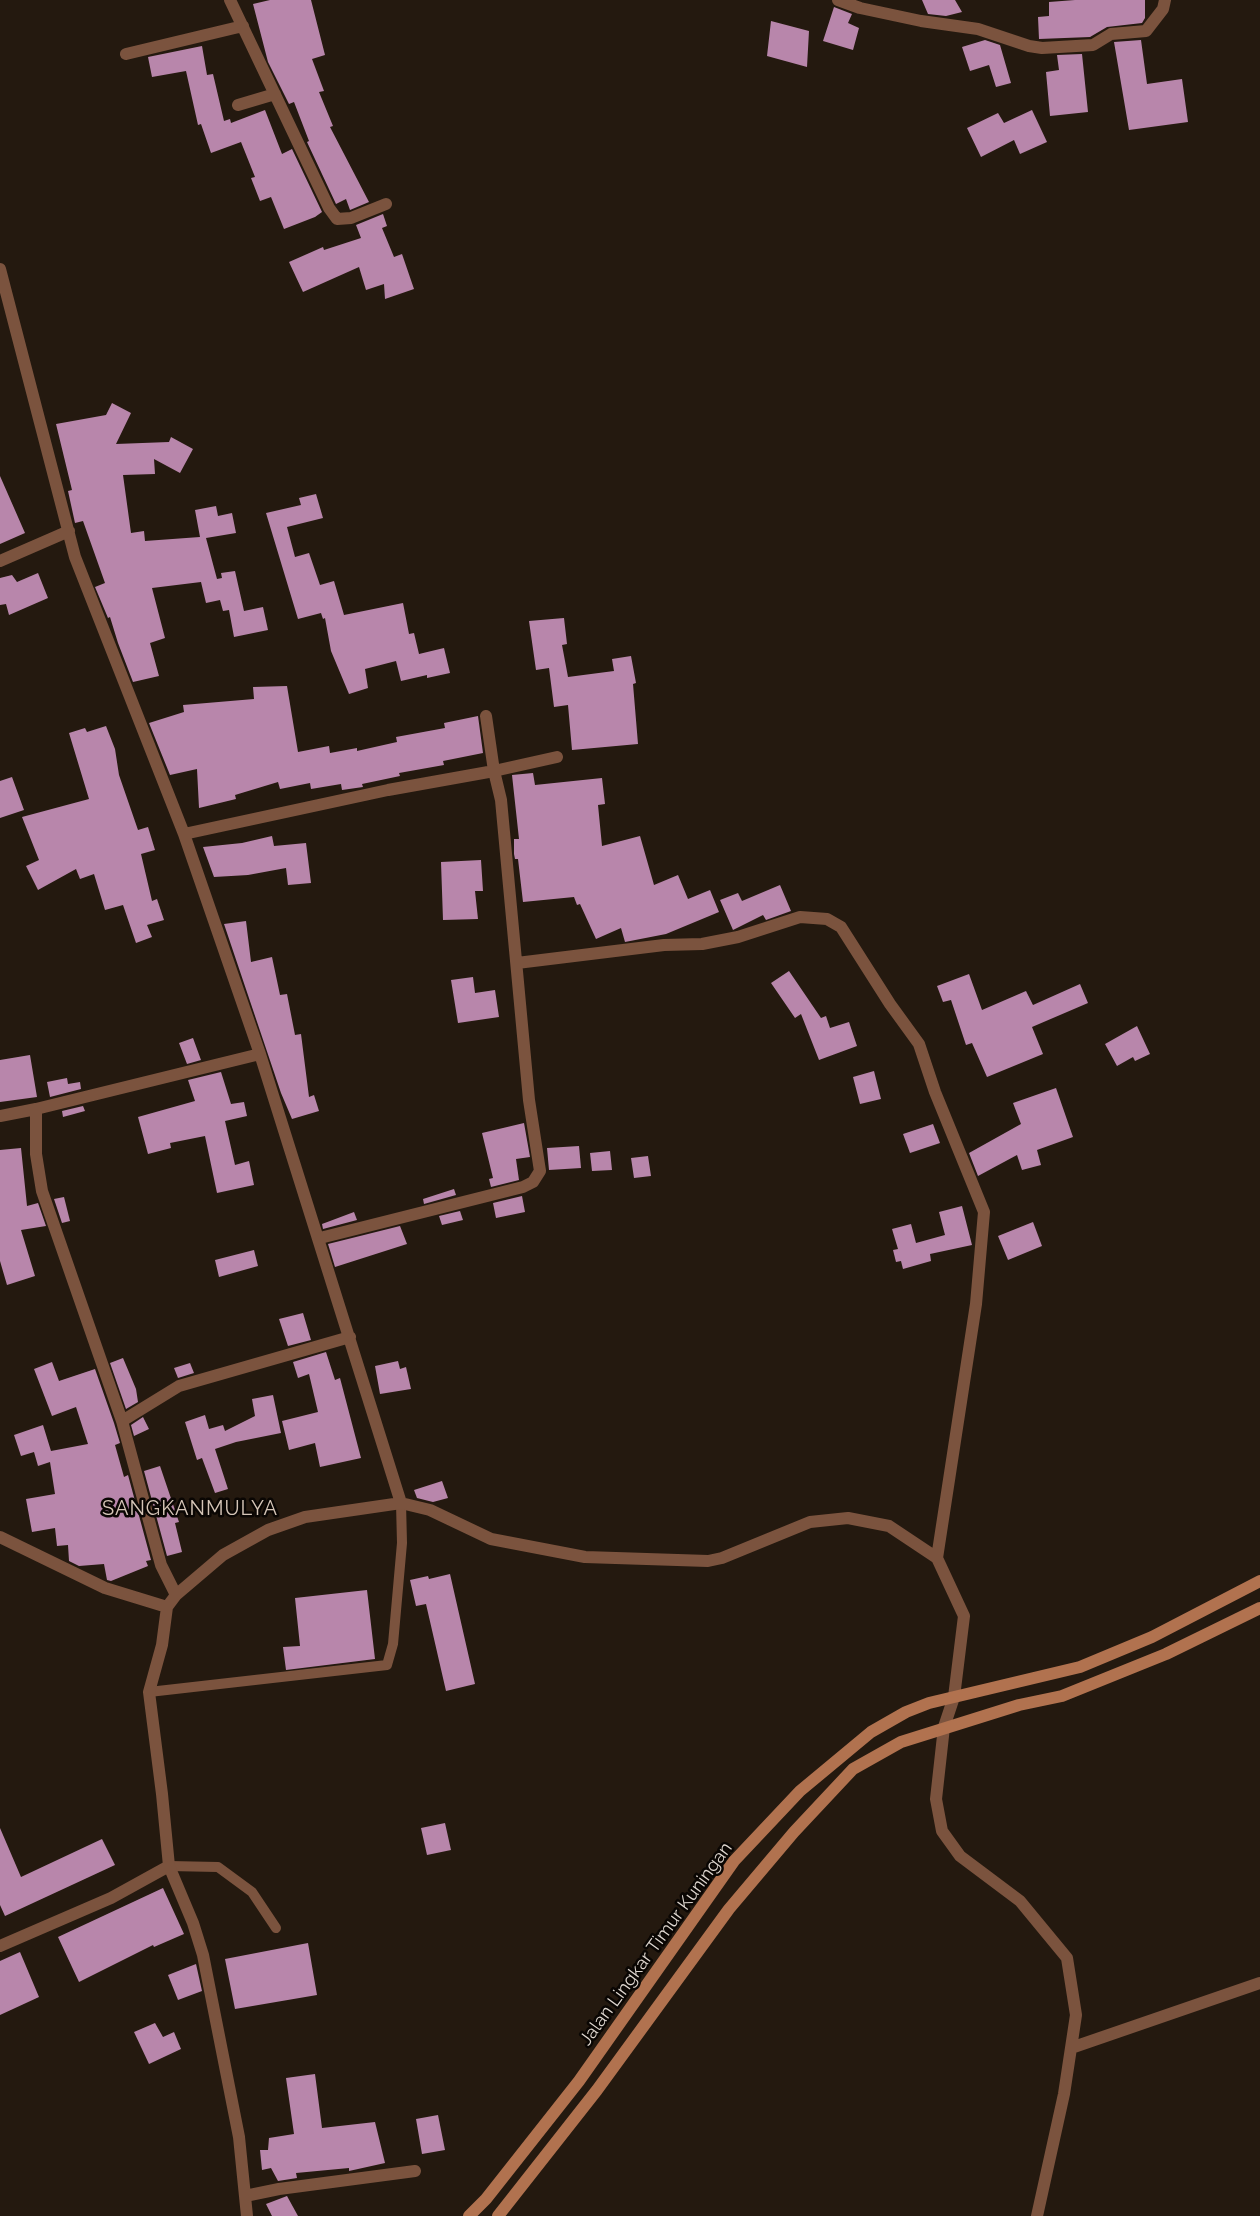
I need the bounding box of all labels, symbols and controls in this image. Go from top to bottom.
district label: SANGKANMULYA [101,1497,279,1521]
street label: Jalan Lingkar Timur Kuningan [575,1838,737,2050]

